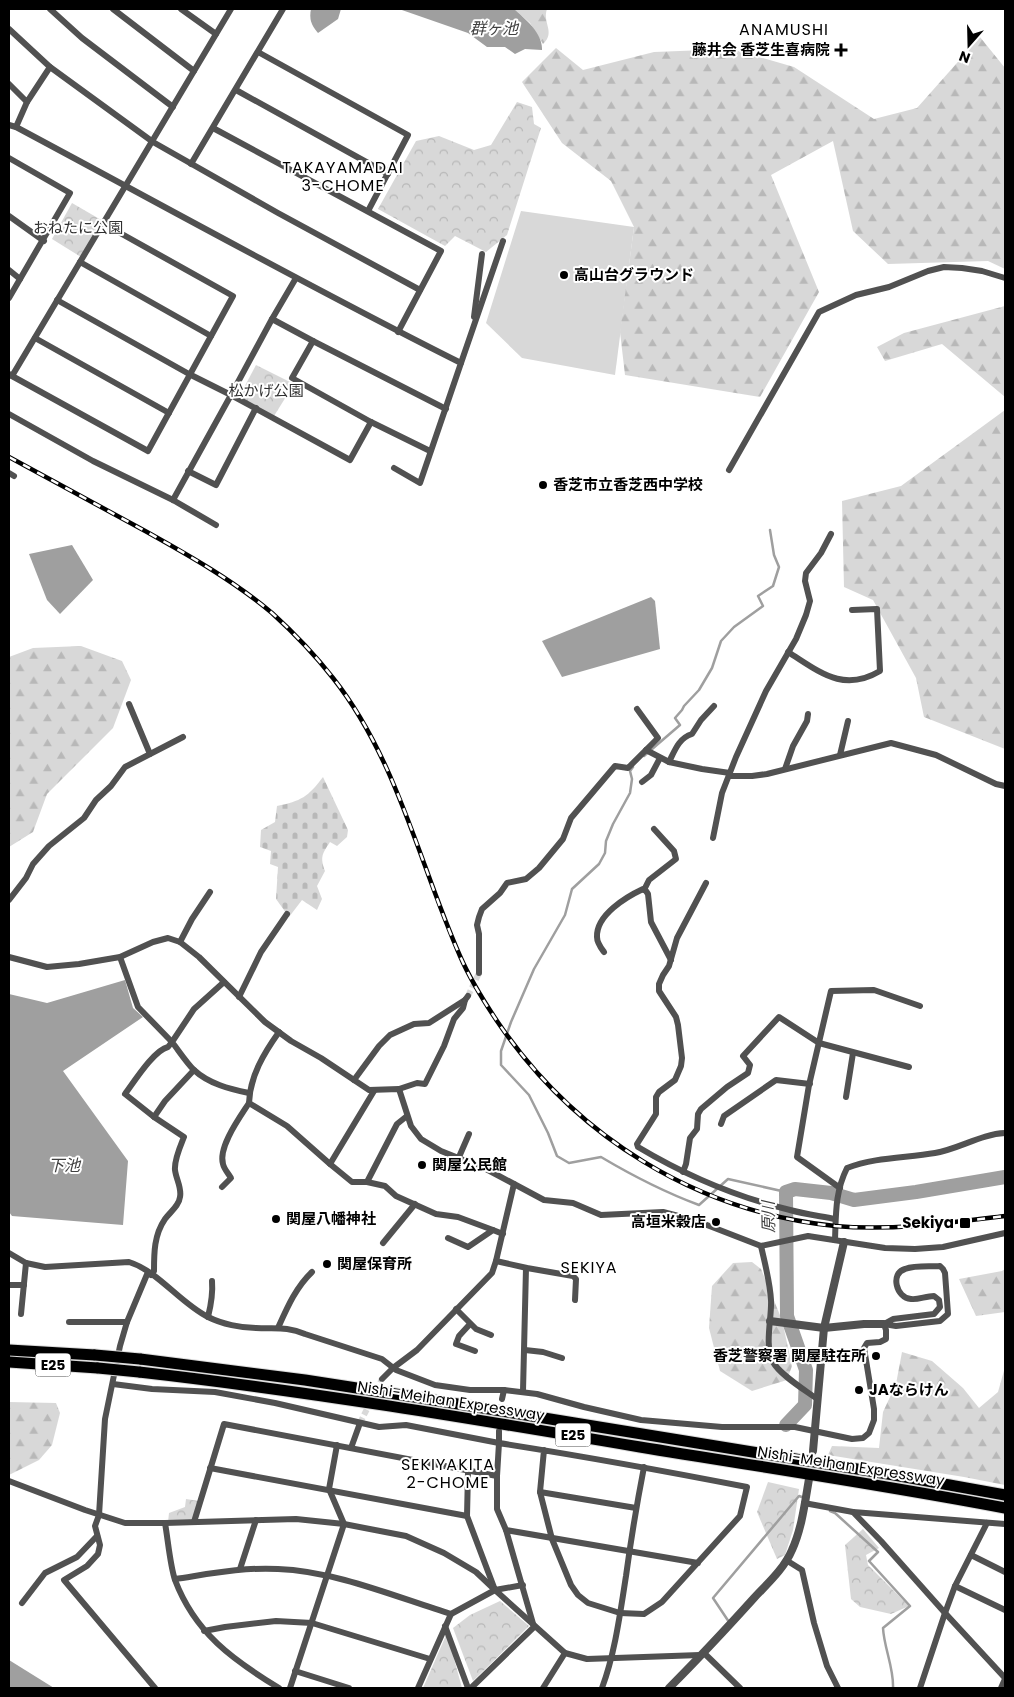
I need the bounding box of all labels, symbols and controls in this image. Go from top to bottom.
water label: 群ヶ池 [470,17,520,40]
district label: ANAMUSHI [739,18,829,41]
north arrow [944,20,994,70]
place label: 藤井会 香芝生喜病院 [692,39,830,60]
marker: 藤井会 香芝生喜病院 [834,43,848,57]
text: N [956,46,973,68]
district label: TAKAYAMADAI 3-CHOME [282,156,404,197]
park label: おねたに公園 [33,217,123,238]
place label: 高山台グラウンド [574,264,694,285]
marker: 高山台グラウンド [558,269,570,281]
park label: 松かげ公園 [228,380,304,401]
place label: 香芝市立香芝西中学校 [553,474,703,495]
marker: 香芝市立香芝西中学校 [537,479,549,491]
water label: 下池 [48,1154,82,1177]
place label: 関屋公民館 [432,1154,507,1175]
marker: 関屋公民館 [416,1159,428,1171]
water label: 原川 [757,1199,780,1233]
place label: 関屋八幡神社 [286,1208,376,1229]
place label: 高垣米穀店 [631,1211,706,1232]
place label: Sekiya [902,1212,954,1233]
marker: 関屋八幡神社 [270,1213,282,1225]
marker: 高垣米穀店 [710,1216,722,1228]
marker: Sekiya [958,1216,972,1230]
place label: 関屋保育所 [337,1253,412,1274]
district label: SEKIYA [560,1256,618,1279]
marker: 関屋保育所 [321,1258,333,1270]
place label: 香芝警察署 関屋駐在所 [713,1345,866,1366]
marker: 香芝警察署 関屋駐在所 [870,1350,882,1362]
road number: E25 [36,1354,70,1376]
street label: Nishi-Meihan Expressway [356,1375,547,1426]
place label: JAならけん [869,1379,949,1400]
marker: JAならけん [853,1384,865,1396]
road number: E25 [556,1424,590,1446]
street label: Nishi-Meihan Expressway [756,1440,947,1491]
district label: SEKIYAKITA 2-CHOME [401,1453,495,1494]

